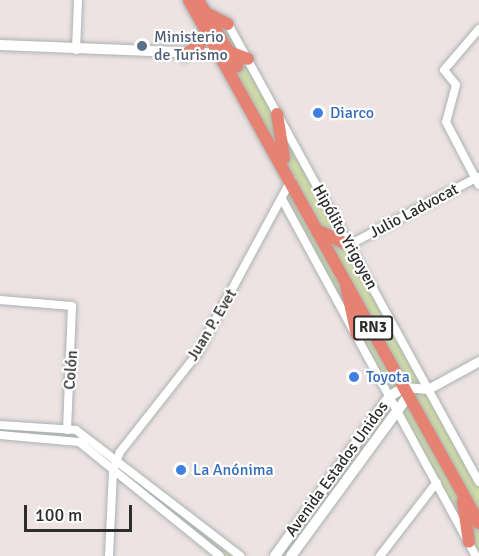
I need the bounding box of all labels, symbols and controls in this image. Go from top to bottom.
place label: Ministerio de Turismo [154,27,228,65]
marker: Ministerio de Turismo [135,39,149,53]
place label: Diarco [330,103,374,123]
marker: Diarco [311,106,325,120]
street label: Julio Ladvocat [366,180,462,242]
street label: Hipólito Yrigoyen [308,181,382,293]
street label: Juan P. Evet [183,286,241,364]
road number: RN3 [352,316,394,340]
street label: Colón [60,350,82,390]
place label: Toyota [366,367,410,387]
marker: Toyota [347,370,361,384]
street label: Avenida Estados Unidos [282,398,392,540]
place label: La Anónima [193,460,274,480]
marker: La Anónima [174,463,188,477]
scale bar [27,493,135,531]
text: 100 m [35,504,82,526]

